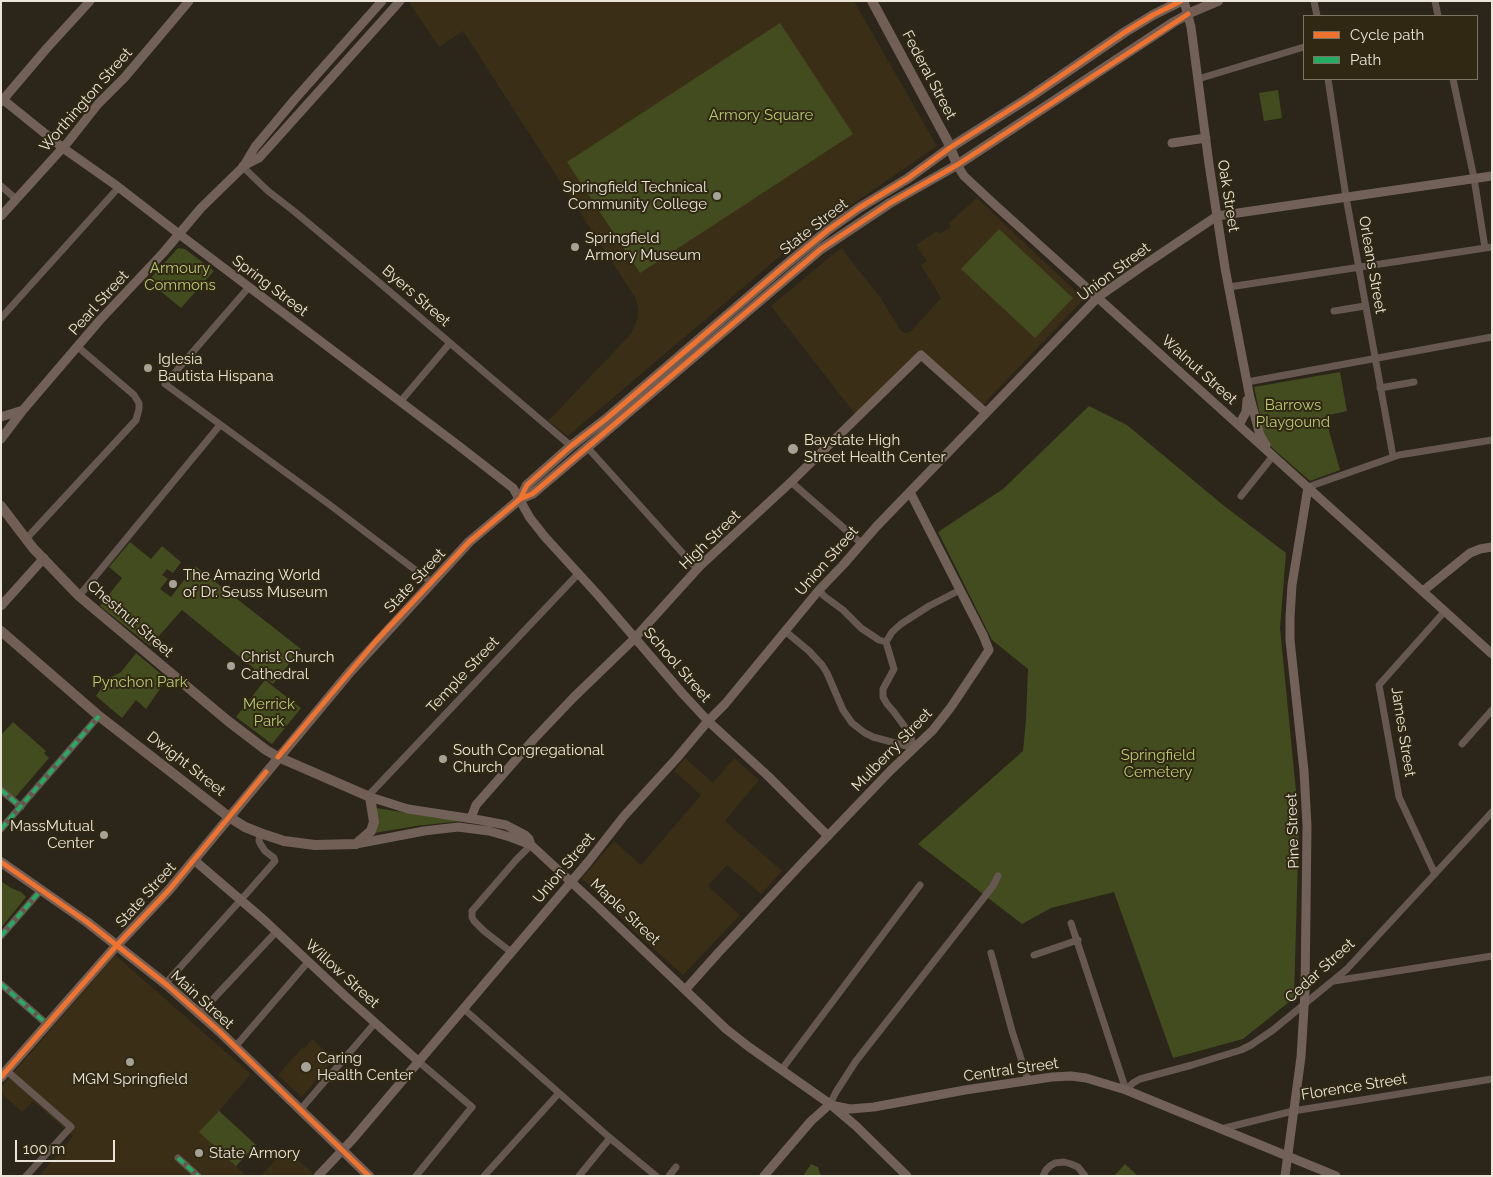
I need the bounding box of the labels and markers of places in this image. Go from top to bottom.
place label: Springfield Technical Community College [563,178,707,213]
marker: Springfield Technical Community College [711,190,723,202]
place label: Springfield Armory Museum [585,229,701,264]
marker: Springfield Armory Museum [569,241,581,253]
place label: Iglesia Bautista Hispana [158,350,274,385]
marker: Iglesia Bautista Hispana [142,362,154,374]
place label: Baystate High Street Health Center [804,431,946,466]
marker: Baystate High Street Health Center [786,442,800,456]
place label: The Amazing World of Dr. Seuss Museum [183,566,328,601]
marker: The Amazing World of Dr. Seuss Museum [167,578,179,590]
place label: Christ Church Cathedral [241,648,335,683]
marker: Christ Church Cathedral [225,660,237,672]
place label: South Congregational Church [453,741,604,776]
marker: South Congregational Church [437,753,449,765]
place label: MassMutual Center [10,817,94,852]
marker: MassMutual Center [98,829,110,841]
place label: Caring Health Center [317,1049,413,1084]
marker: MGM Springfield [124,1056,136,1068]
marker: Caring Health Center [299,1060,313,1074]
place label: MGM Springfield [72,1070,188,1088]
place label: State Armory [209,1144,300,1162]
marker: State Armory [193,1147,205,1159]

